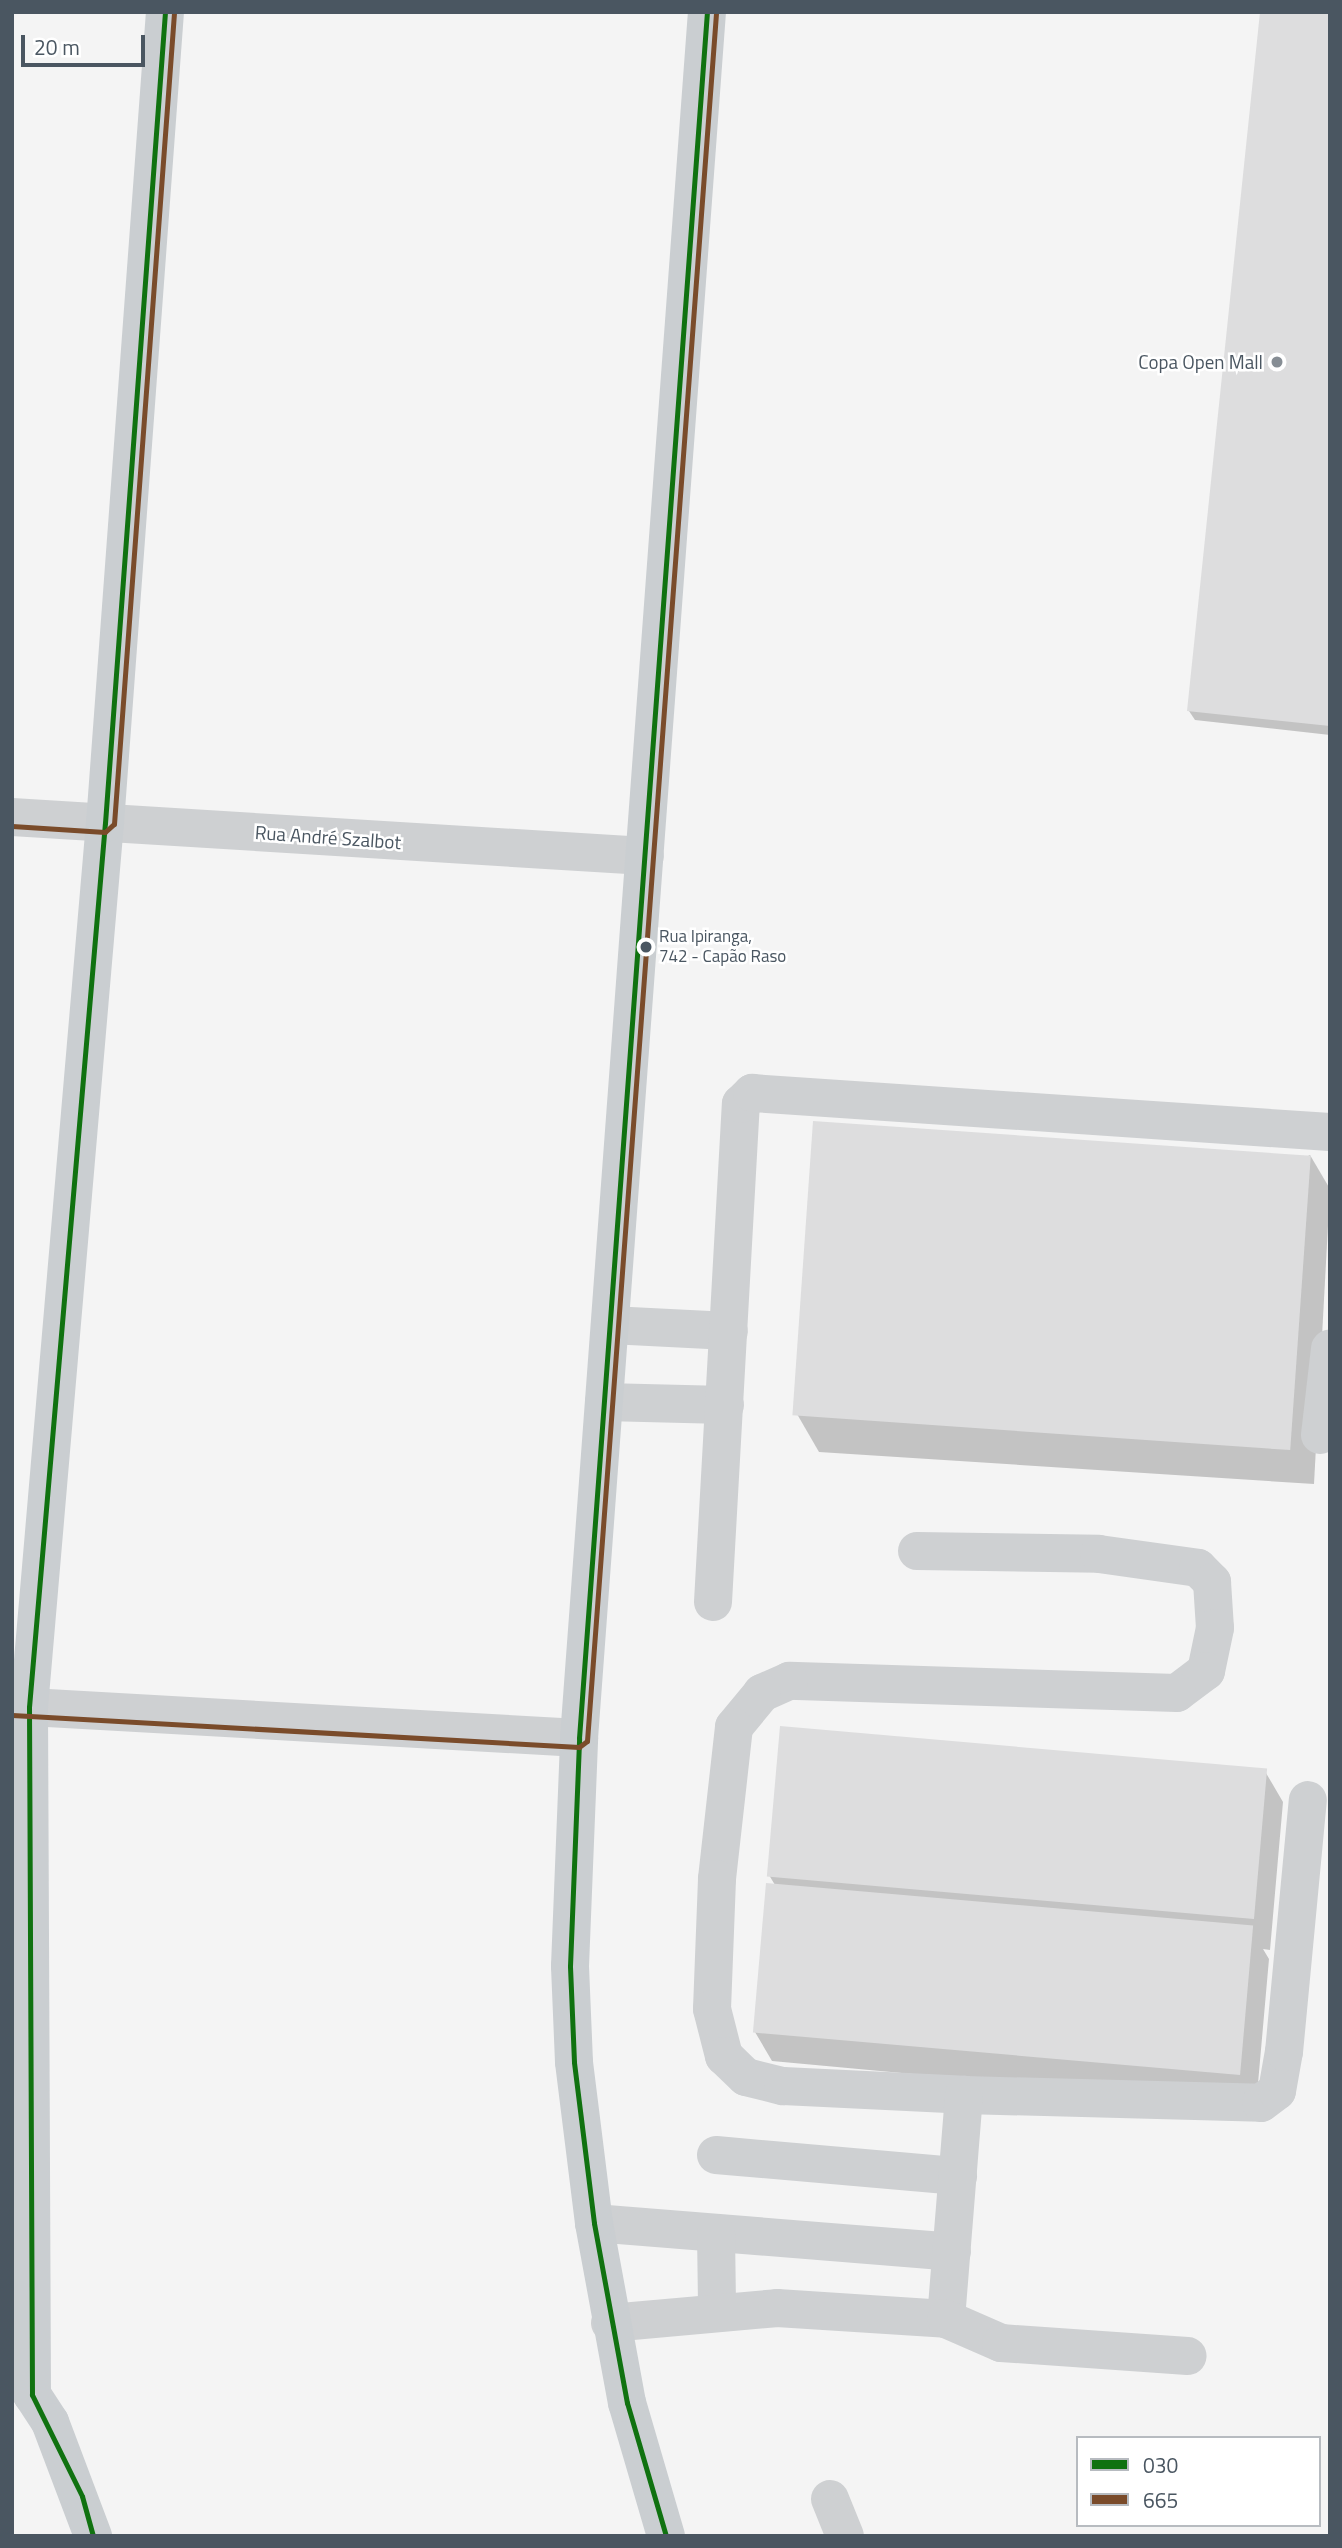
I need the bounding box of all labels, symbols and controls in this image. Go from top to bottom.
scale bar [24,21,149,65]
text: 20 m [34,31,80,63]
place label: Copa Open Mall [1138,351,1263,373]
marker: Copa Open Mall [1269,354,1285,370]
street label: Rua André Szalbot [254,821,402,853]
place label: Rua Ipiranga, 742 - Capão Raso [659,927,786,967]
marker: Rua Ipiranga, 742 - Capão Raso [639,940,653,954]
legend [1076,2436,1321,2527]
text: 030 [1143,2449,1178,2481]
text: 665 [1143,2484,1178,2516]

